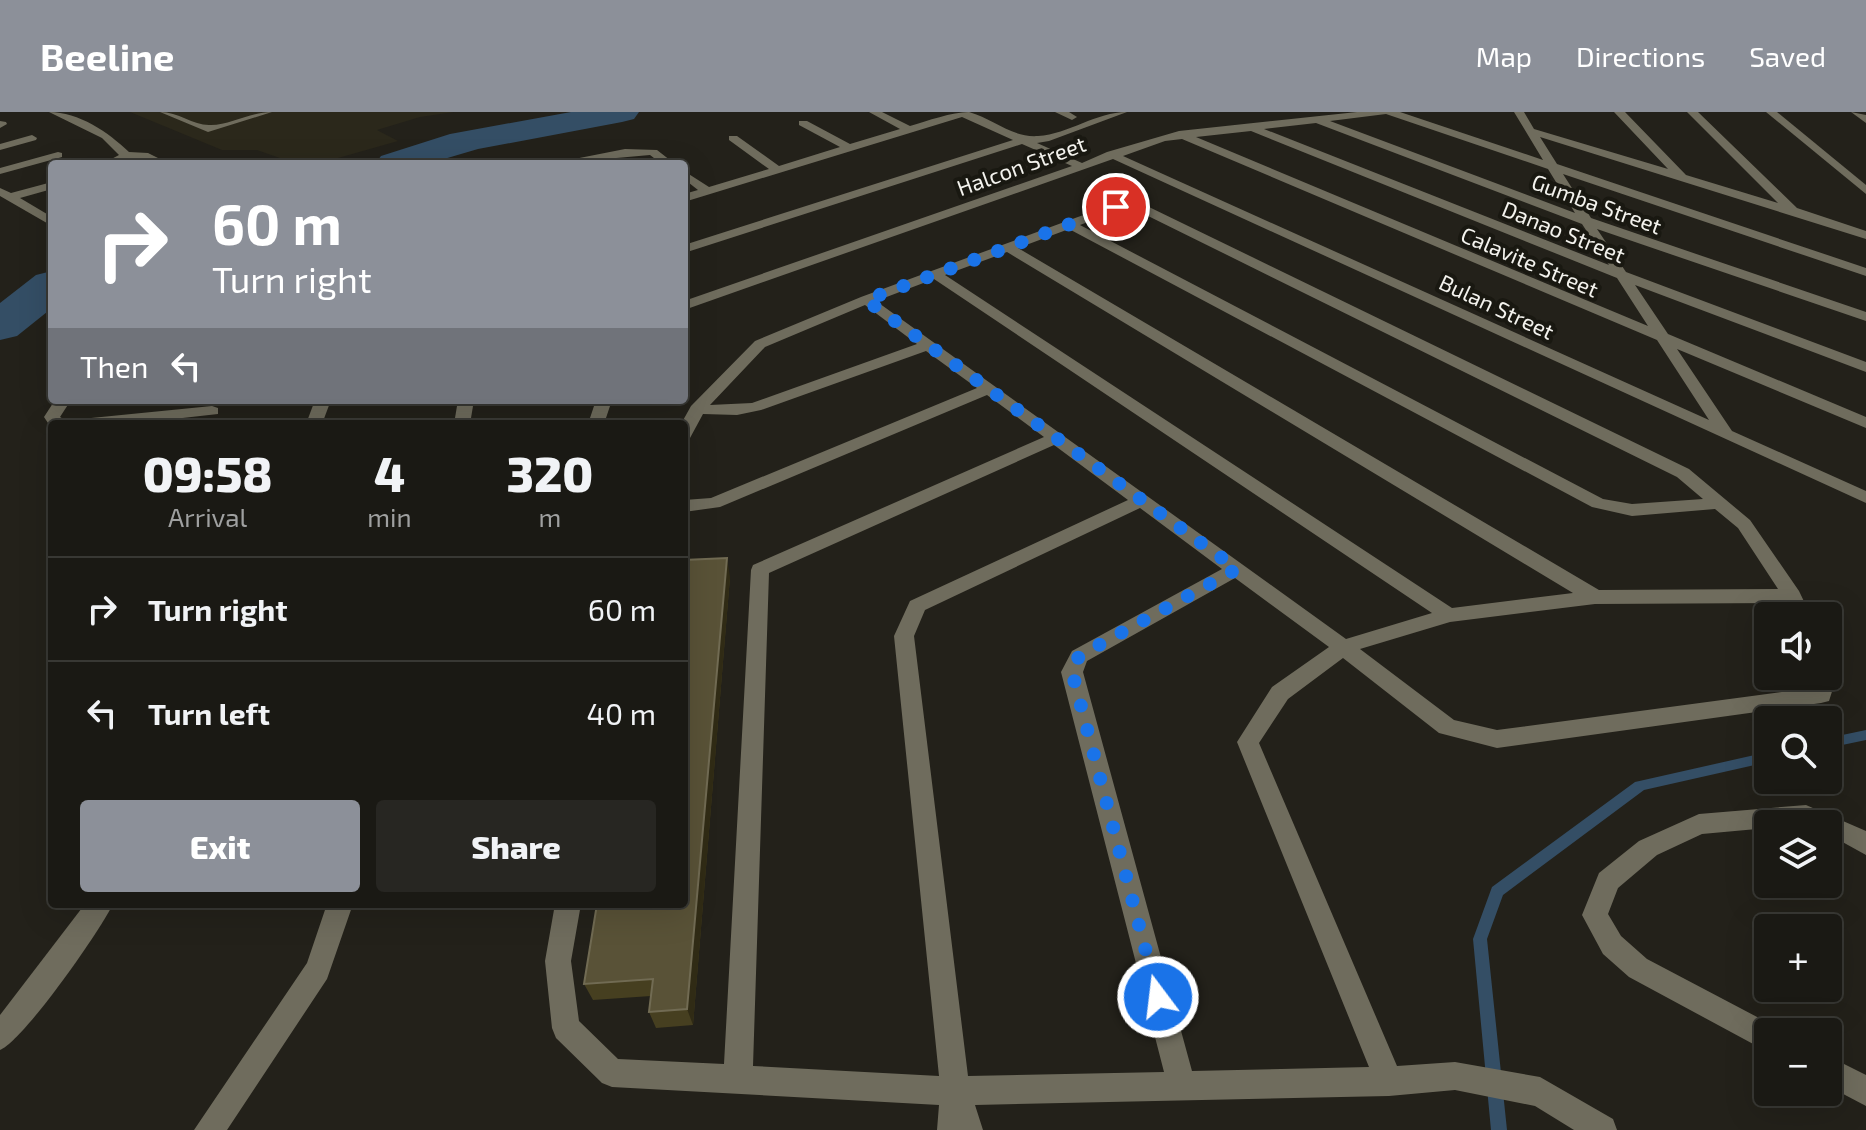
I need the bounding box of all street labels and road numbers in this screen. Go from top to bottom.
street label: Halcon Street [953,130,1089,200]
street label: Gumba Street [1529,167,1665,239]
street label: Danao Street [1499,195,1629,267]
street label: Calavite Street [1457,220,1603,302]
street label: Bulan Street [1435,268,1559,344]

